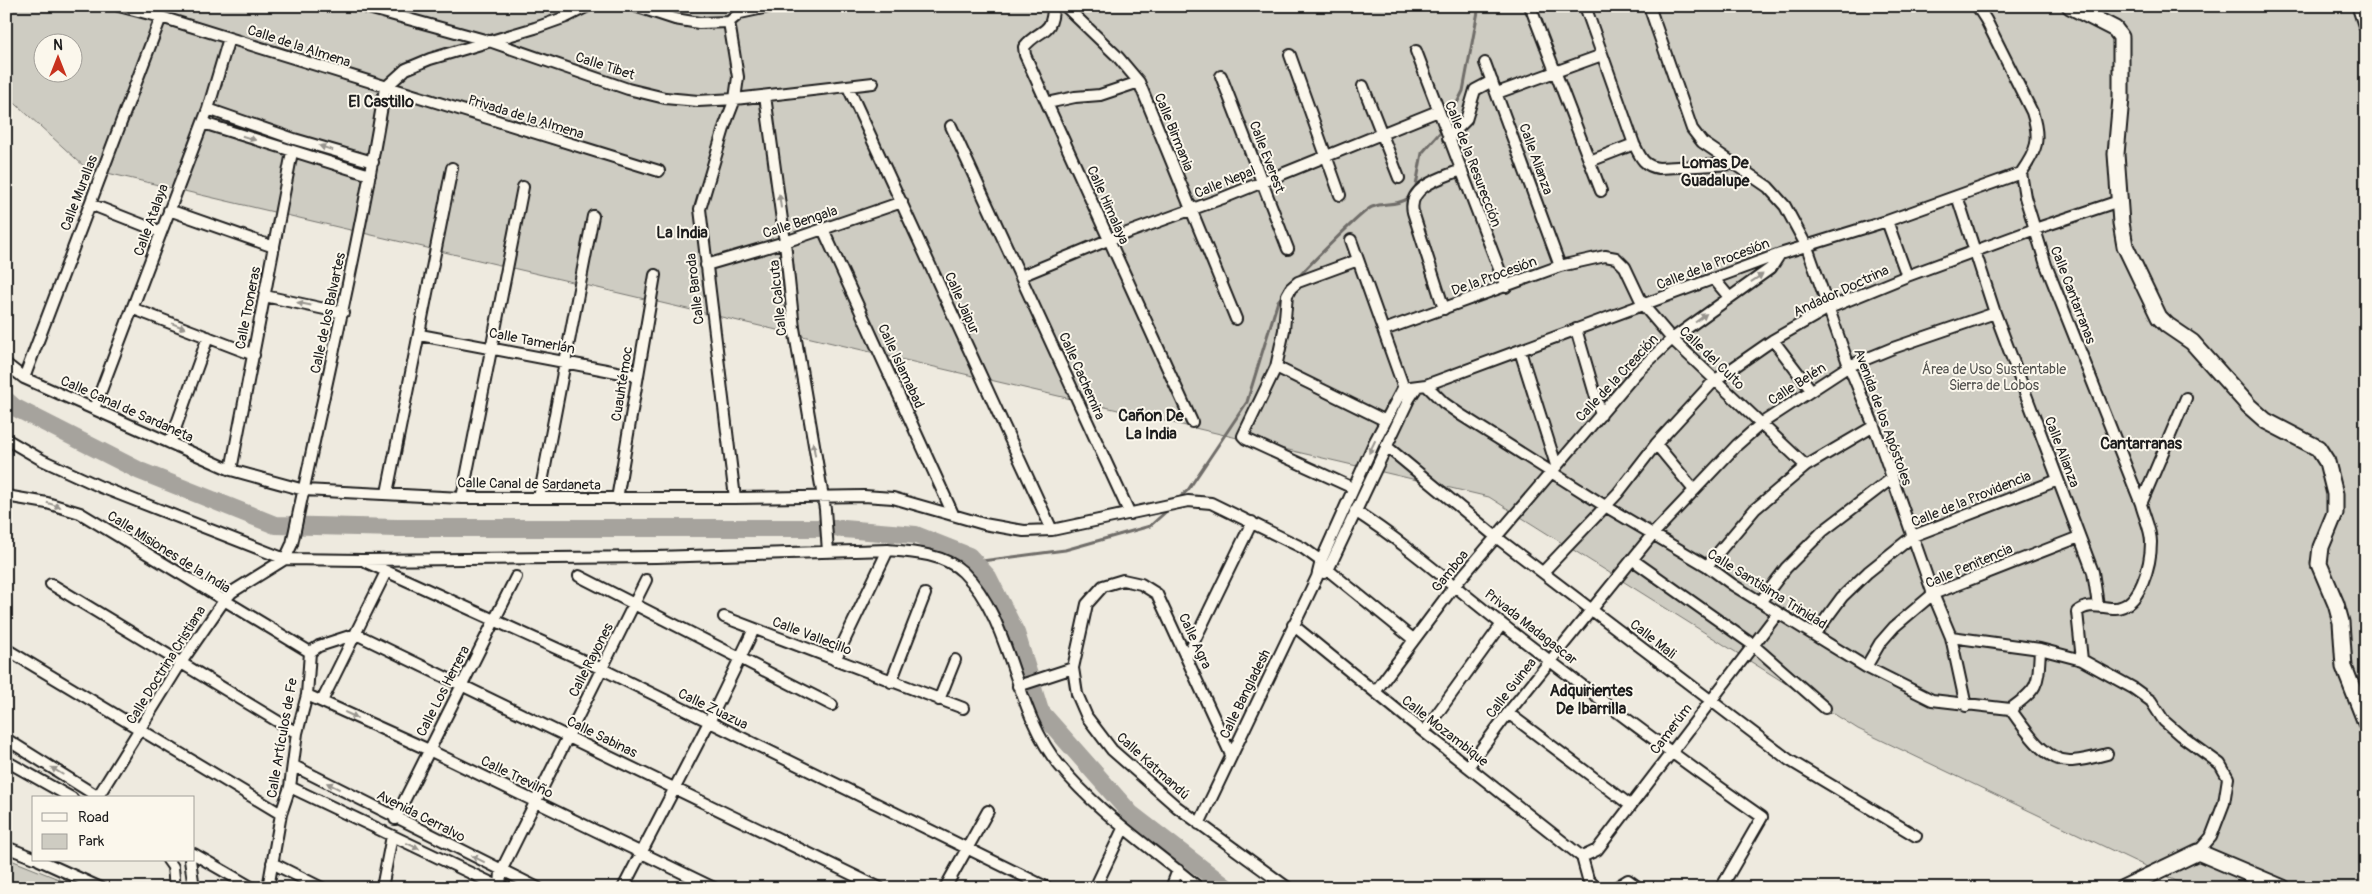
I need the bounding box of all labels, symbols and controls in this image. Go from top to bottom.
street label: Calle de la Almena [245,21,353,71]
north arrow [32,32,82,82]
text: N [53,37,63,54]
street label: Calle Tibet [573,48,637,84]
street label: Privada de la Almena [466,91,586,143]
street label: Calle Birmania [1151,91,1197,173]
district label: El Castillo [348,92,414,112]
street label: Calle de la Resurección [1441,99,1505,229]
street label: Calle Everest [1245,119,1289,196]
street label: Calle Alianza [1515,121,1557,197]
one-way arrow [242,135,257,142]
one-way arrow [319,144,334,152]
street label: Calle Murallas [57,152,102,233]
district label: Lomas De Guadalupe [1681,153,1750,191]
street label: Calle Nepal [1192,162,1258,202]
street label: Calle Himalaya [1083,163,1133,247]
street label: Calle Atalaya [130,182,172,258]
one-way arrow [775,193,783,209]
street label: Calle Bengala [760,202,840,242]
district label: La India [656,223,708,243]
street label: Calle de la Procesión [1654,235,1772,293]
street label: Calle Cantarranas [2047,244,2100,347]
street label: Calle de los Balvartes [307,250,349,375]
street label: Calle Baroda [682,252,708,326]
street label: De la Procesión [1449,253,1539,299]
street label: Calle Calcuta [766,259,790,337]
street label: Andador Doctrina [1791,261,1891,321]
street label: Calle Troneras [232,265,264,351]
street label: Calle Jaipur [941,269,983,337]
one-way arrow [1750,273,1764,283]
one-way arrow [297,300,312,308]
one-way arrow [1694,313,1708,323]
street label: Calle Islamabad [874,321,928,411]
one-way arrow [172,322,187,330]
street label: Calle del Culto [1676,323,1749,394]
street label: Calle Tamerlán [488,324,577,358]
street label: Calle Cachemira [1055,330,1109,422]
street label: Calle de la Creación [1572,331,1662,425]
street label: Cuauhtémoc [608,345,636,423]
street label: Avenida de los Apóstoles [1850,346,1916,488]
street label: Calle Belén [1765,359,1829,409]
park label: Área de Uso Sustentable Sierra de Lobos [1922,360,2066,394]
street label: Calle Canal de Sardaneta [58,372,196,446]
district label: Cañon De La India [1118,406,1185,444]
street label: Calle Alianza [2041,414,2083,490]
district label: Cantarranas [2100,434,2183,454]
one-way arrow [809,440,817,456]
one-way arrow [1368,440,1376,454]
street label: Calle de la Providencia [1909,467,2033,531]
street label: Calle Canal de Sardaneta [457,474,601,494]
one-way arrow [47,502,62,510]
street label: Calle Misiones de la India [104,507,234,597]
street label: Calle Penitencia [1923,540,2015,592]
street label: Calle Santisima Trinidad [1704,545,1830,633]
street label: Gamboa [1428,547,1472,595]
street label: Privada Madagascar [1481,586,1581,668]
street label: Calle Doctrina Cristiana [123,603,209,727]
street label: Calle Agra [1175,610,1215,672]
street label: Calle Vallecillo [770,613,855,659]
street label: Calle Mali [1626,616,1680,663]
street label: Calle Rayones [565,619,617,700]
street label: Calle Los Herrera [413,643,473,739]
street label: Calle Bangladesh [1216,647,1274,741]
street label: Calle Guinea [1482,654,1540,722]
street label: Calle Artículos de Fe [263,677,301,799]
district label: Adquirientes De Ibarrilla [1549,681,1633,719]
street label: Calle Zuazua [675,685,751,733]
street label: Calle Mozambique [1398,692,1492,770]
street label: Camerúm [1646,700,1696,758]
one-way arrow [344,711,358,719]
street label: Calle Sabinas [564,713,641,762]
street label: Calle Katmandú [1113,729,1193,803]
street label: Calle Trevilño [478,752,556,802]
one-way arrow [50,766,63,775]
one-way arrow [326,782,340,790]
street label: Avenida Cerralvo [374,786,469,846]
legend [32,796,195,862]
text: Road [78,808,109,827]
text: Park [78,832,105,851]
one-way arrow [406,842,421,850]
one-way arrow [471,855,485,863]

